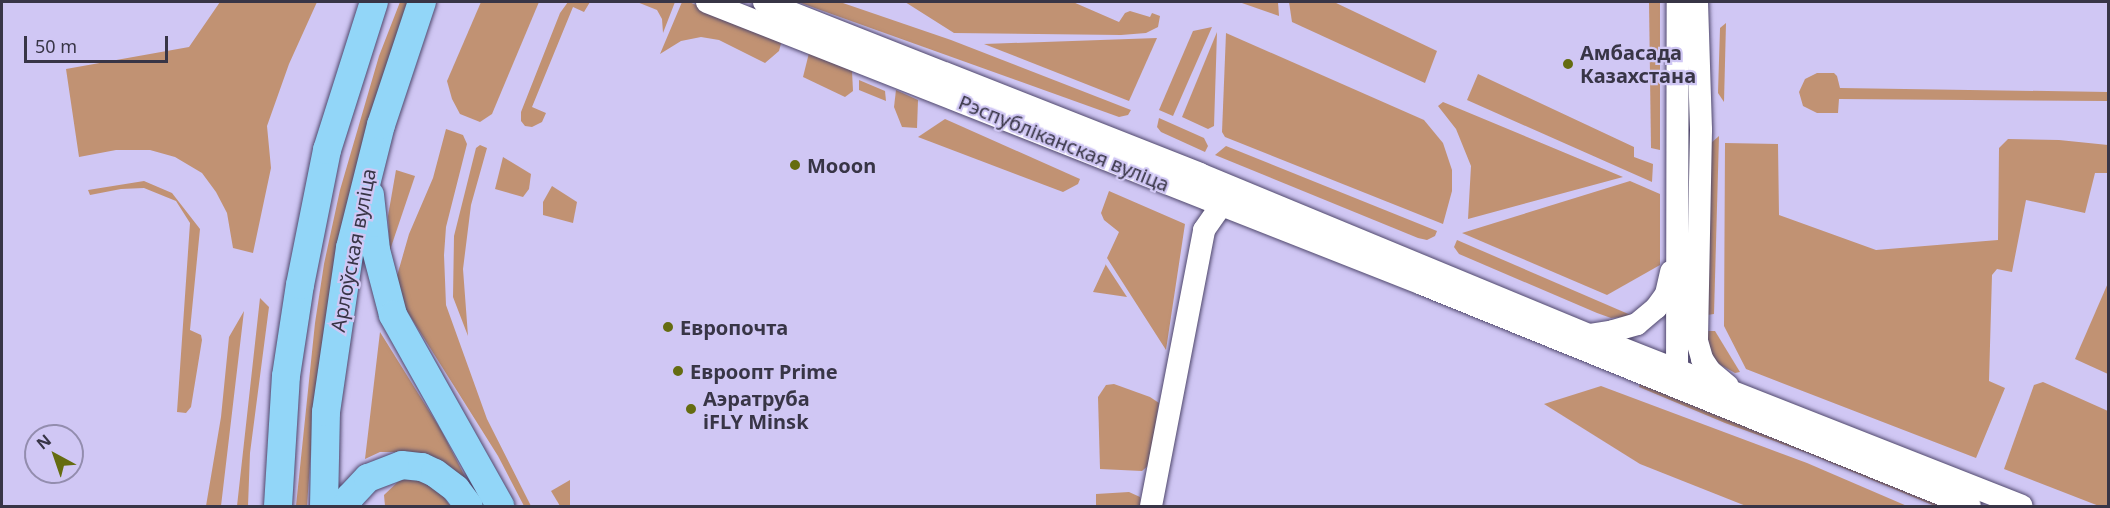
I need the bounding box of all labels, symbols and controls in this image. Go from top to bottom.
scale bar [27,24,171,62]
text: 50 m [35,34,77,58]
place label: Амбасада Казахстана [1580,40,1696,87]
marker: Амбасада Казахстана [1561,57,1575,71]
street label: Рэспубліканская вуліца [955,90,1173,196]
place label: Mooon [807,153,876,177]
marker: Mooon [788,158,802,172]
street label: Арлоўская вуліца [325,166,381,334]
place label: Европочта [680,315,788,339]
marker: Европочта [661,320,675,334]
place label: Евроопт Prime [690,359,838,383]
marker: Евроопт Prime [671,364,685,378]
place label: Аэратруба iFLY Minsk [703,386,810,433]
marker: Аэратруба iFLY Minsk [684,402,698,416]
north arrow [24,424,84,484]
text: N [32,429,56,454]

